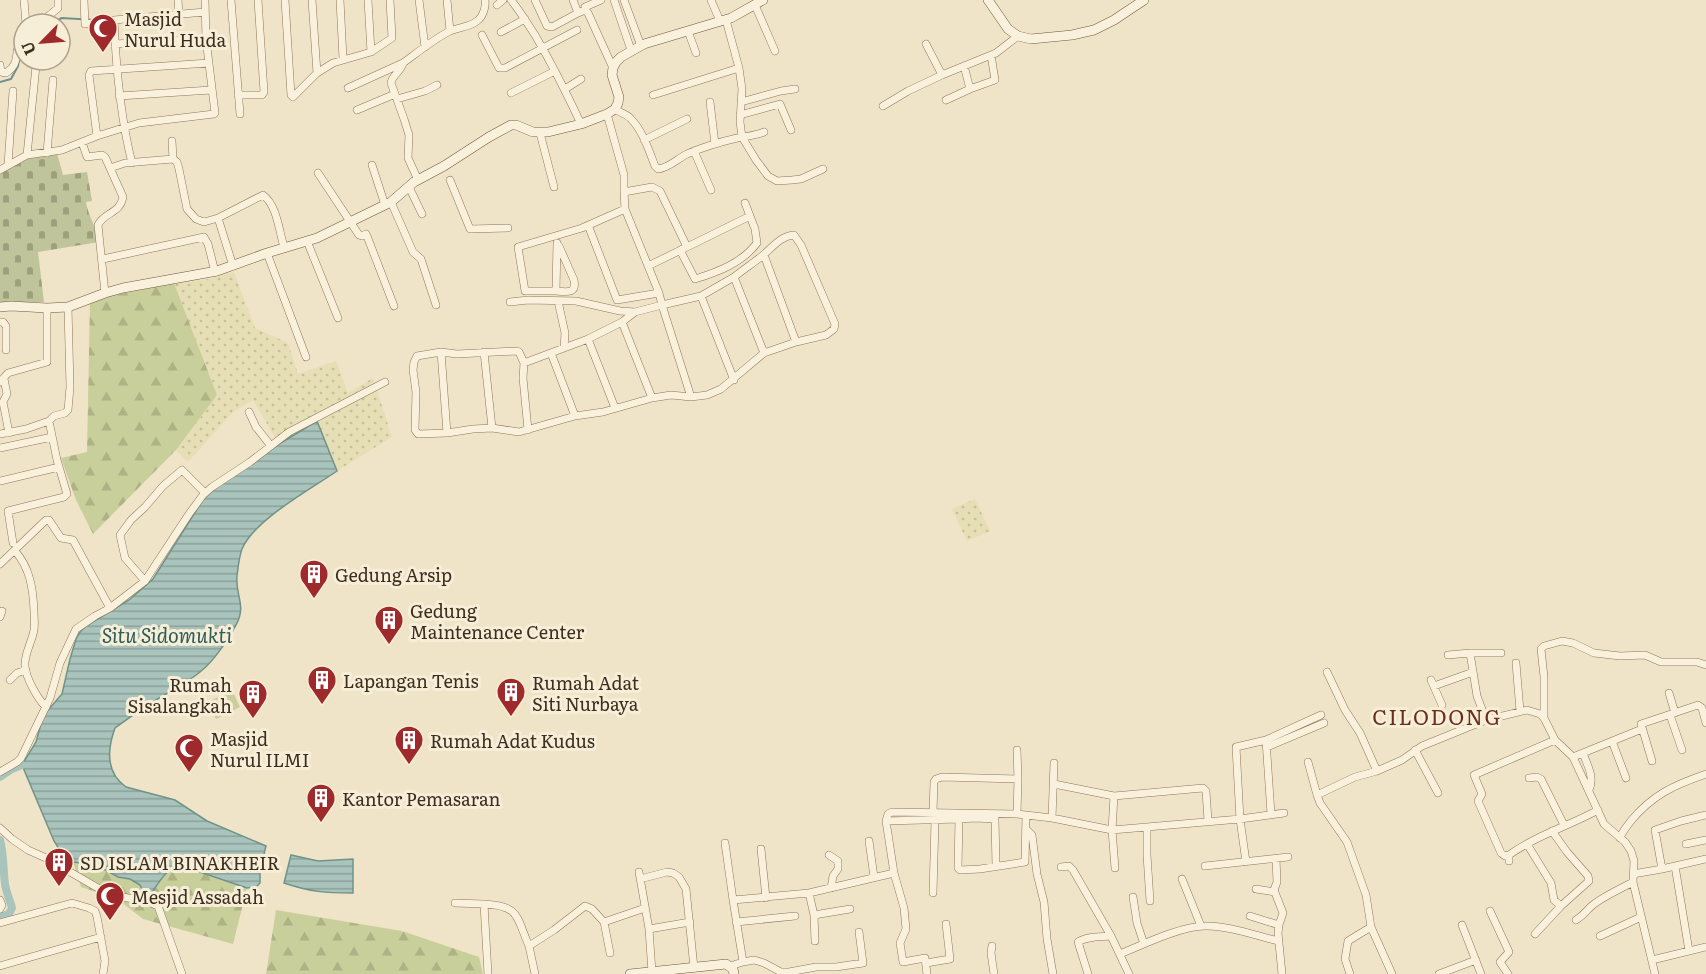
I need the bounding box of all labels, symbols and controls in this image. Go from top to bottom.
place label: Masjid Nurul Huda [124,5,226,53]
north arrow [12,12,72,72]
mosque icon: Masjid Nurul Huda [87,12,119,54]
text: U [14,38,41,60]
building icon: Gedung Arsip [298,558,330,600]
place label: Gedung Arsip [335,561,452,588]
place label: Gedung Maintenance Center [410,597,585,645]
building icon: Gedung Maintenance Center [373,604,405,646]
water label: Situ Sidomukti [102,619,232,649]
building icon: Lapangan Tenis [306,664,338,706]
place label: Lapangan Tenis [343,667,479,694]
place label: Rumah Adat Siti Nurbaya [532,669,640,717]
place label: Rumah Sisalangkah [127,671,232,719]
building icon: Rumah Adat Siti Nurbaya [495,676,527,718]
building icon: Rumah Sisalangkah [237,678,269,720]
district label: CILODONG [1372,700,1502,731]
building icon: Rumah Adat Kudus [393,724,425,766]
place label: Masjid Nurul ILMI [210,725,309,773]
place label: Rumah Adat Kudus [430,727,595,754]
mosque icon: Masjid Nurul ILMI [173,732,205,774]
building icon: Kantor Pemasaran [305,782,337,824]
place label: Kantor Pemasaran [342,785,501,812]
building icon: SD ISLAM BINAKHEIR [43,846,75,888]
place label: SD ISLAM BINAKHEIR [80,849,280,876]
mosque icon: Mesjid Assadah [94,880,126,922]
place label: Mesjid Assadah [131,883,264,910]

